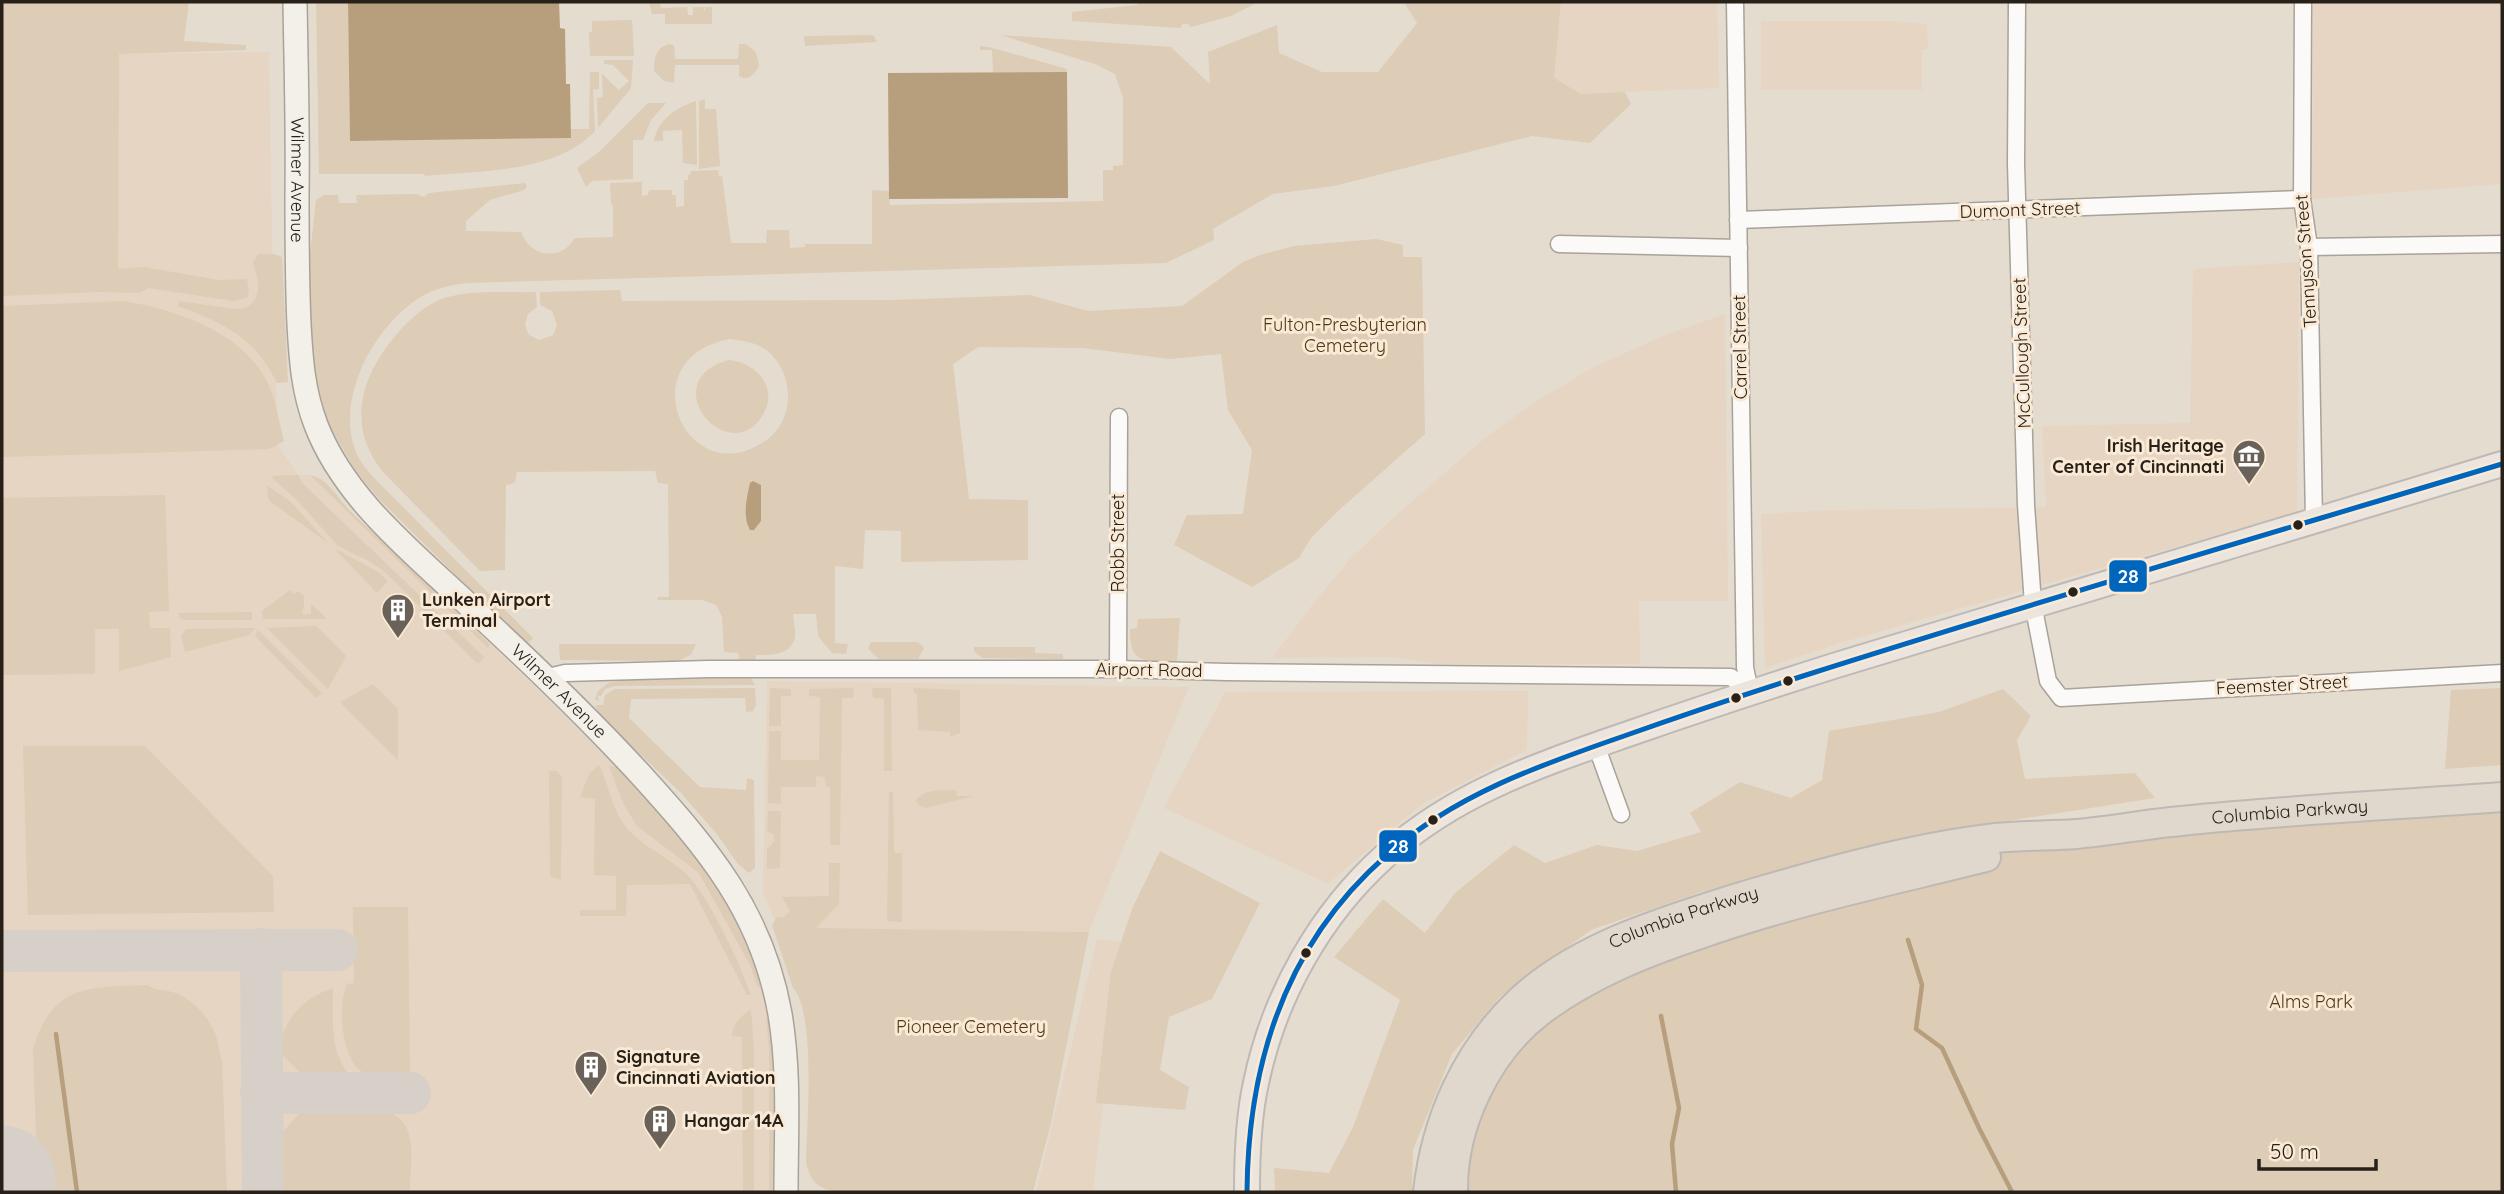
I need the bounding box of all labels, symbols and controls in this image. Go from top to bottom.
street label: Wilmer Avenue [286,117,309,243]
street label: Tennyson Street [2289,194,2322,328]
street label: Dumont Street [1959,196,2081,223]
street label: McCullough Street [2007,277,2036,429]
street label: Carrel Street [1727,295,1752,399]
park label: Fulton-Presbyterian Cemetery [1263,313,1427,357]
place label: Irish Heritage Center of Cincinnati [2052,434,2224,478]
museum icon: Irish Heritage Center of Cincinnati [2230,437,2268,486]
street label: Robb Street [1106,494,1129,592]
unlabelled marker [2291,518,2305,532]
line badge: 28 [2108,559,2148,593]
text: 28 [2117,564,2139,588]
unlabelled marker [2066,585,2080,599]
place label: Lunken Airport Terminal [422,588,551,632]
building icon: Lunken Airport Terminal [379,591,417,640]
street label: Wilmer Avenue [507,639,612,743]
street label: Airport Road [1095,657,1203,682]
street label: Feemster Street [2215,670,2349,699]
unlabelled marker [1781,674,1795,688]
unlabelled marker [1729,691,1743,705]
street label: Columbia Parkway [2211,794,2369,829]
unlabelled marker [1426,813,1440,827]
line badge: 28 [1378,829,1418,863]
text: 28 [1387,834,1409,858]
street label: Columbia Parkway [1605,881,1761,954]
unlabelled marker [1299,946,1313,960]
park label: Alms Park [2269,990,2353,1013]
park label: Pioneer Cemetery [896,1015,1046,1038]
place label: Signature Cincinnati Aviation [616,1045,776,1089]
building icon: Signature Cincinnati Aviation [572,1048,610,1097]
building icon: Hangar 14A [641,1102,679,1151]
place label: Hangar 14A [684,1109,784,1132]
scale bar [2259,1128,2376,1172]
text: 50 m [2270,1138,2319,1164]

